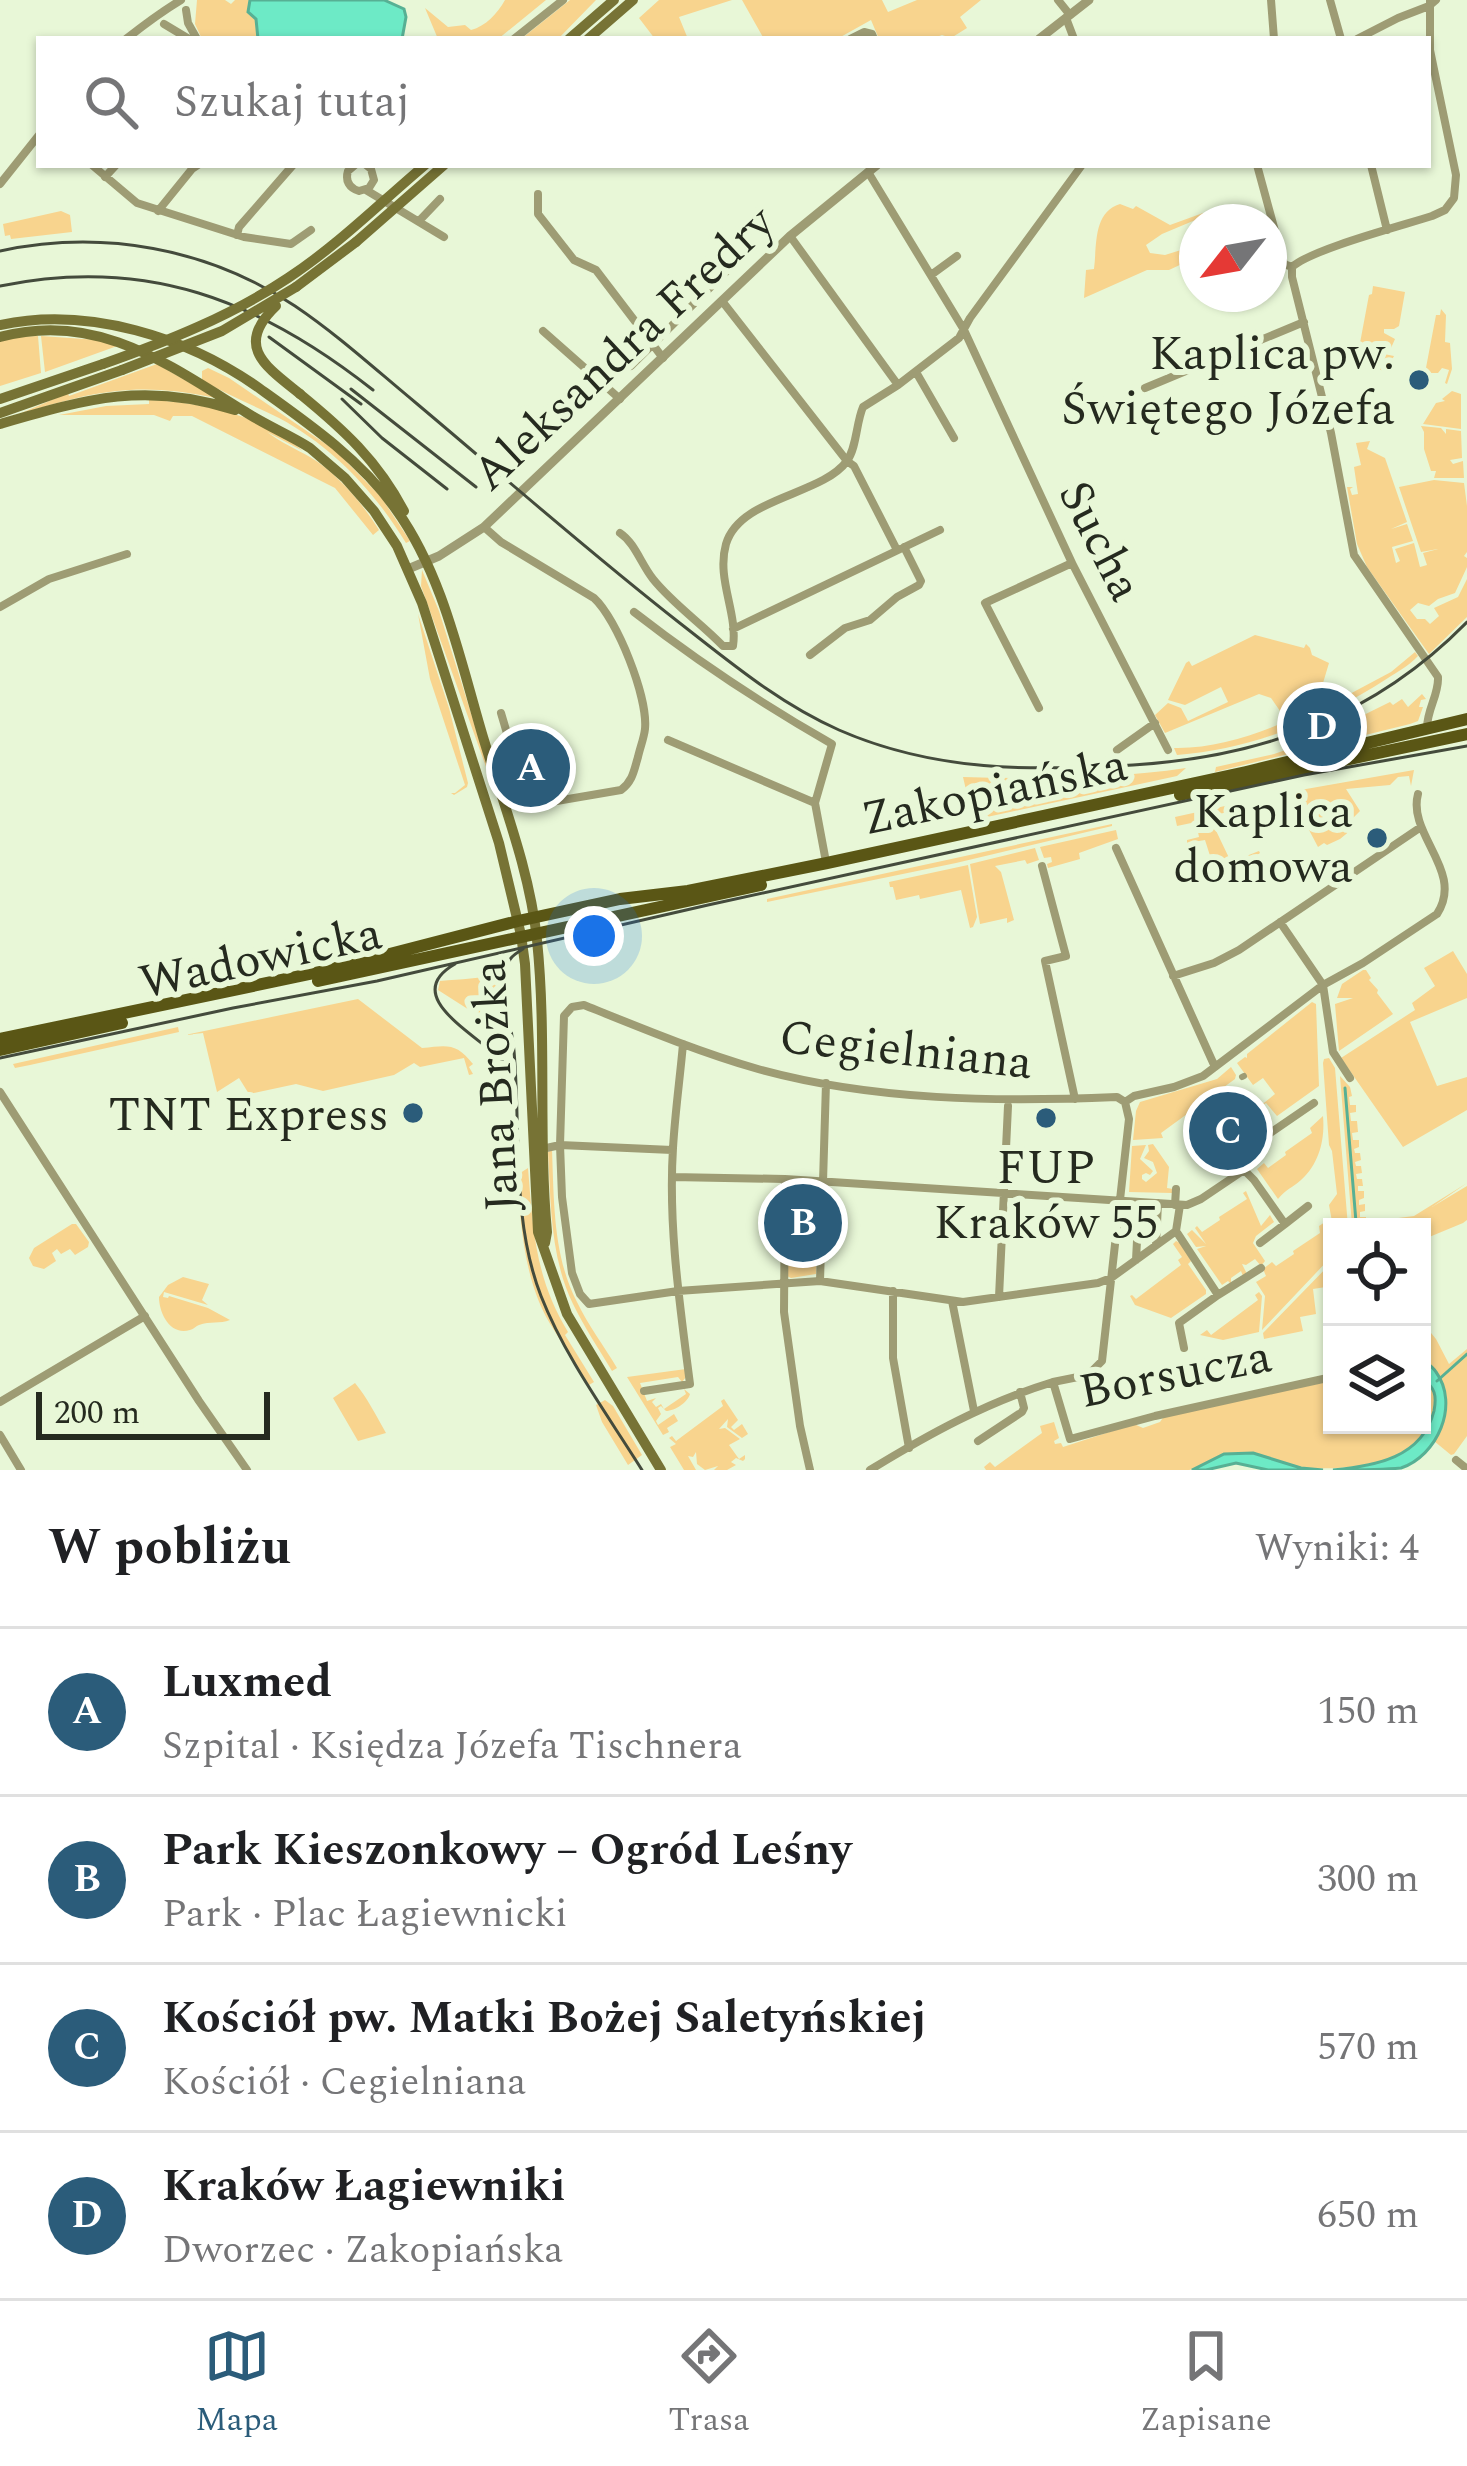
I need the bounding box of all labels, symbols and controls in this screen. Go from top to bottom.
search box [36,36,1431,168]
text: Szukaj tutaj [174,68,410,137]
icon: search [78,69,144,135]
street label: Aleksandra Fredry [455,187,793,509]
north arrow [1179,204,1287,312]
place label: Kaplica pw. Świętego Józefa [1061,318,1395,446]
marker: Kaplica pw. Świętego Józefa [1406,367,1432,393]
street label: Sucha [1039,468,1161,614]
pin: D [1283,682,1361,772]
pin: A [492,723,570,813]
street label: Zakopiańska [855,729,1134,856]
place label: Kaplica domowa [1173,776,1353,904]
marker: Kaplica domowa [1364,825,1390,851]
street label: Wadowicka [133,897,388,1020]
your location [564,906,624,966]
street label: Jana Brożka [453,958,540,1214]
street label: Cegielniana [776,1001,1036,1100]
place label: TNT Express [108,1079,389,1152]
pin: C [1189,1086,1267,1176]
marker: TNT Express [400,1100,426,1126]
marker: FUP Kraków 55 [1033,1105,1059,1131]
place label: FUP Kraków 55 [933,1132,1159,1260]
pin: B [764,1178,842,1268]
map controls [1323,1218,1431,1434]
button: locate [1323,1218,1431,1326]
street label: Borsucza [1073,1320,1278,1429]
button: layers [1323,1326,1431,1434]
scale bar [36,1386,270,1439]
text: 200 m [54,1388,140,1438]
text: W pobliżu [48,1509,291,1587]
text: Wyniki: 4 [1255,1519,1419,1578]
text: Luxmed [162,1648,332,1717]
text: A [72,1682,102,1741]
text: 150 m [1317,1682,1419,1741]
text: Szpital · Księdza Józefa Tischnera [162,1717,742,1776]
text: Park Kieszonkowy – Ogród Leśny [162,1816,851,1885]
text: B [73,1850,101,1909]
text: 300 m [1317,1850,1419,1909]
text: Park · Plac Łagiewnicki [162,1885,567,1944]
text: Kościół pw. Matki Bożej Saletyńskiej [162,1984,926,2053]
text: C [73,2018,101,2077]
text: 570 m [1317,2018,1419,2077]
text: Kościół · Cegielniana [162,2053,526,2112]
text: Kraków Łagiewniki [162,2152,566,2221]
text: D [71,2186,103,2245]
text: 650 m [1317,2186,1419,2245]
text: Dworzec · Zakopiańska [162,2221,563,2280]
tab: Mapa [195,2323,278,2445]
tab: Trasa [668,2323,749,2445]
tab: Zapisane [1140,2323,1272,2445]

